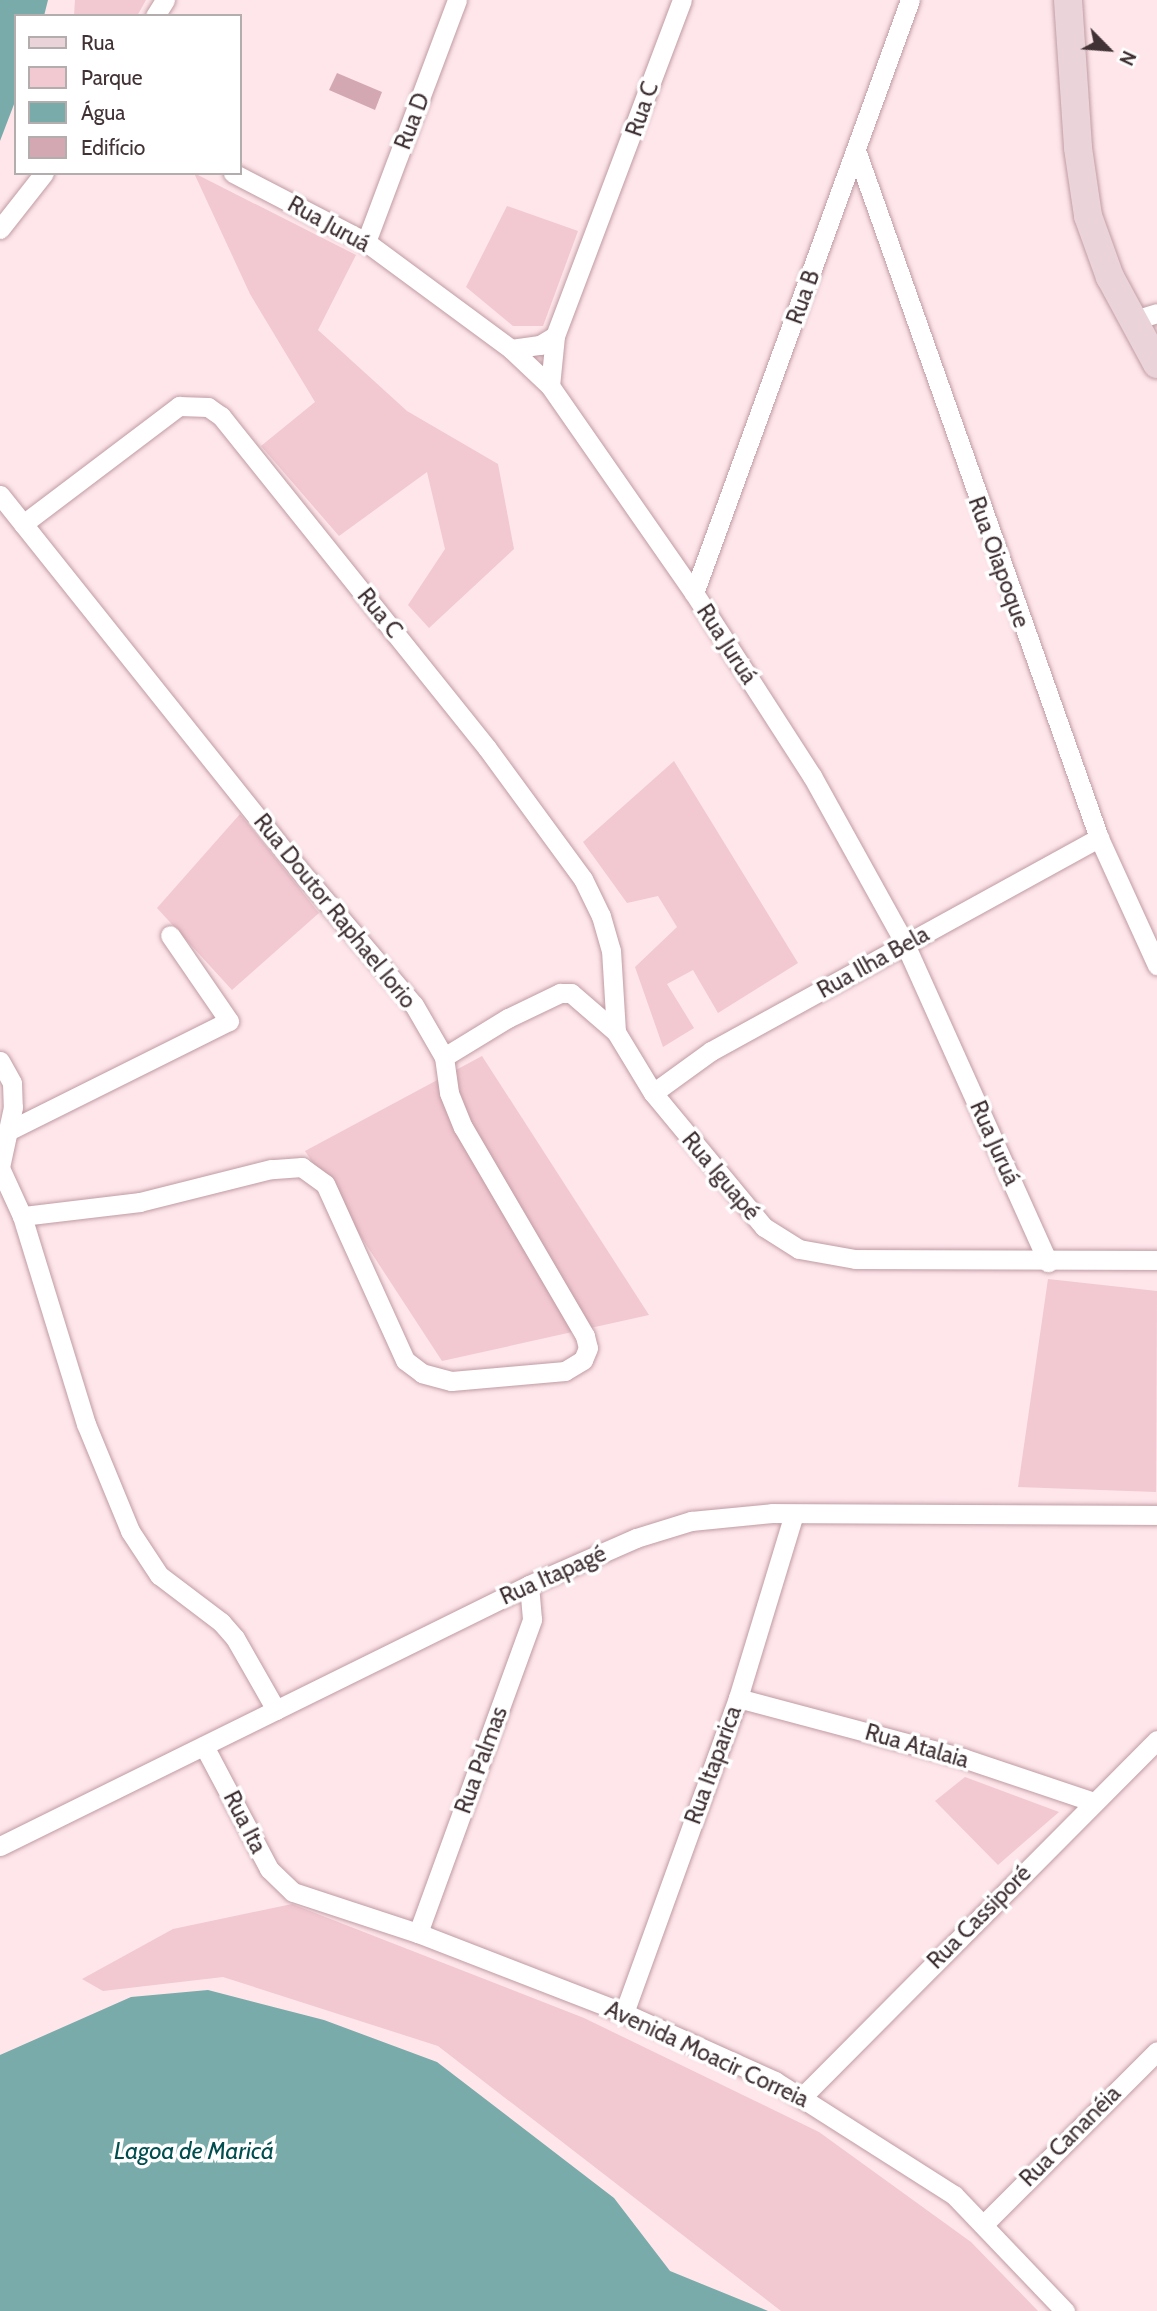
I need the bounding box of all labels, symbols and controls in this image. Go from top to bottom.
legend [14,14,242,175]
north arrow [1073,14,1143,84]
text: Rua [81,30,115,55]
text: N [1114,47,1141,69]
text: Parque [81,65,143,90]
street label: Rua C [620,78,664,140]
street label: Rua D [389,89,435,153]
text: Água [81,100,125,125]
text: Edifício [81,135,145,160]
street label: Rua Juruá [283,190,375,258]
street label: Rua B [781,266,825,328]
street label: Rua Oiapoque [963,493,1035,631]
street label: Rua C [352,583,408,643]
street label: Rua Juruá [691,599,763,689]
street label: Rua Doutor Raphael Iorio [248,808,422,1014]
street label: Rua Ilha Bela [812,920,934,1004]
street label: Rua Juruá [964,1096,1026,1190]
street label: Rua Iguapé [676,1126,766,1226]
street label: Rua Itapagé [496,1539,610,1611]
street label: Rua Itaparica [679,1702,747,1828]
street label: Rua Palmas [449,1703,513,1817]
street label: Rua Atalaia [862,1718,972,1774]
street label: Rua Ita [218,1786,272,1858]
street label: Rua Cassiporé [921,1859,1037,1975]
street label: Avenida Moacir Correia [601,1995,813,2113]
street label: Rua Cananéia [1014,2080,1126,2192]
water label: Lagoa de Maricá [114,2137,274,2165]

